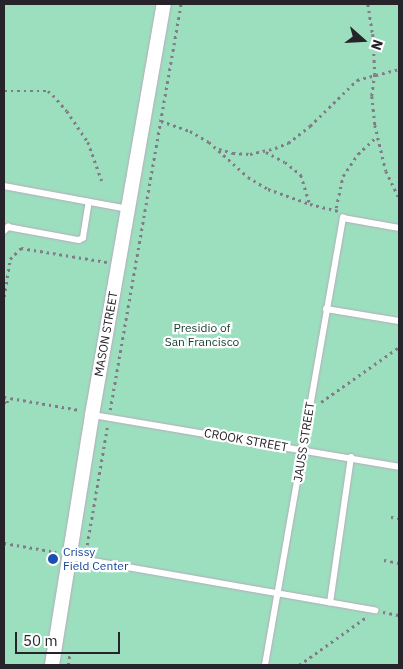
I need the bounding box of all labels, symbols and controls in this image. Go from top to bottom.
north arrow [338,15,388,65]
text: N [367,37,387,53]
street label: MASON STREET [91,290,121,378]
park label: Presidio of San Francisco [165,321,239,349]
street label: JAUSS STREET [291,401,317,483]
street label: CROOK STREET [203,426,289,454]
place label: Crissy Field Center [63,545,128,573]
marker: Crissy Field Center [47,553,59,565]
scale bar [18,622,122,654]
text: 50 m [23,631,58,650]

